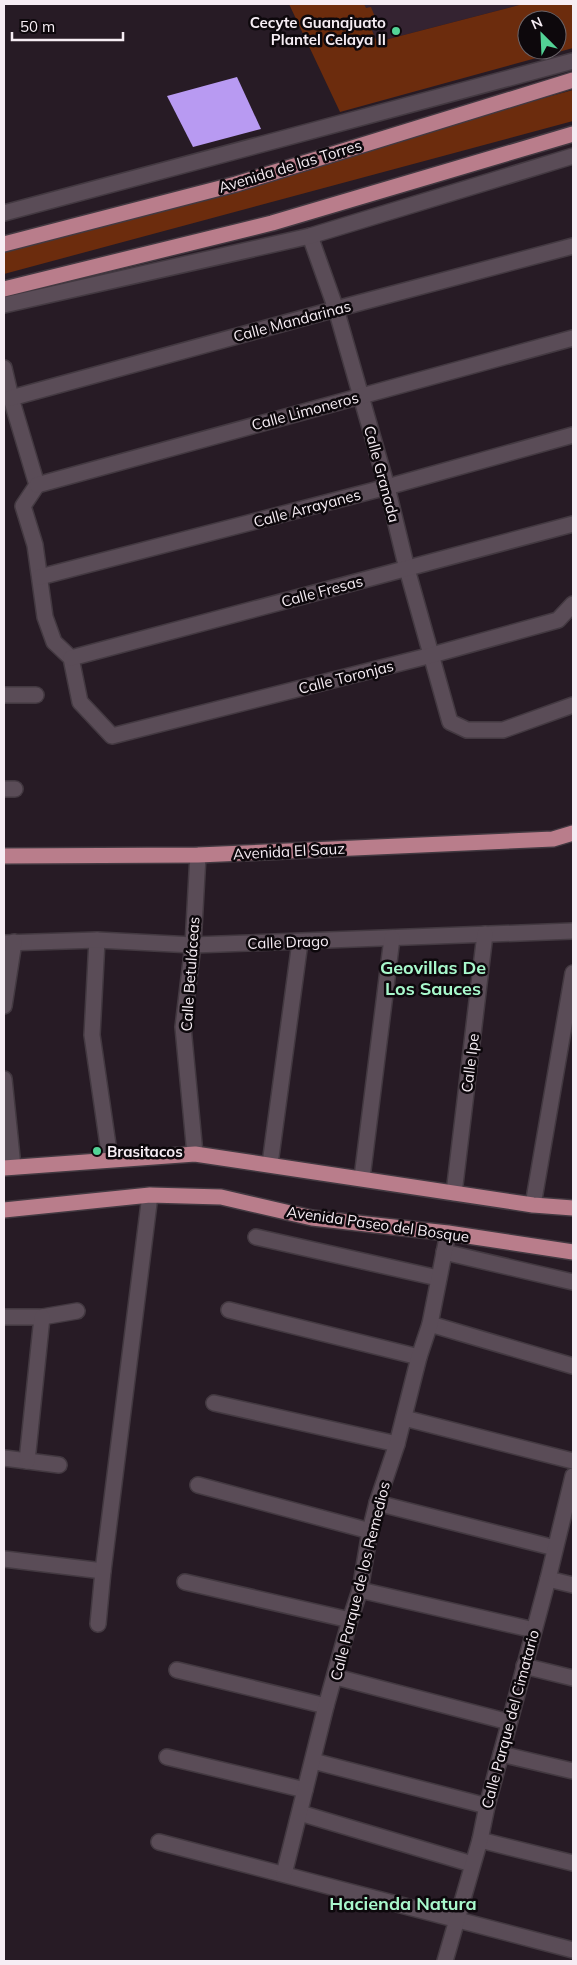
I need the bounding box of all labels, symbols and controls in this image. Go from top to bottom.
scale bar [12,10,124,42]
north arrow [517,10,567,60]
place label: Cecyte Guanajuato Plantel Celaya II [250,13,386,49]
text: N [528,13,545,33]
text: 50 m [20,17,55,36]
marker: Cecyte Guanajuato Plantel Celaya II [390,25,402,37]
street label: Avenida de las Torres [216,135,364,197]
street label: Calle Mandarinas [231,296,353,346]
street label: Calle Limoneros [249,388,361,434]
street label: Calle Granada [360,424,404,524]
street label: Calle Arrayanes [251,485,363,531]
street label: Calle Fresas [279,571,365,611]
street label: Calle Toronjas [296,656,396,698]
street label: Avenida El Sauz [233,839,346,863]
street label: Calle Betuláceas [177,916,203,1032]
street label: Calle Drago [247,931,329,953]
district label: Geovillas De Los Sauces [380,956,486,1000]
street label: Calle Ipe [457,1032,483,1094]
place label: Brasitacos [107,1142,183,1161]
marker: Brasitacos [91,1145,103,1157]
street label: Avenida Paseo del Bosque [286,1202,470,1246]
street label: Calle Parque de los Remedios [326,1479,394,1683]
street label: Calle Parque del Cimatario [477,1628,543,1810]
district label: Hacienda Natura [329,1892,477,1915]

